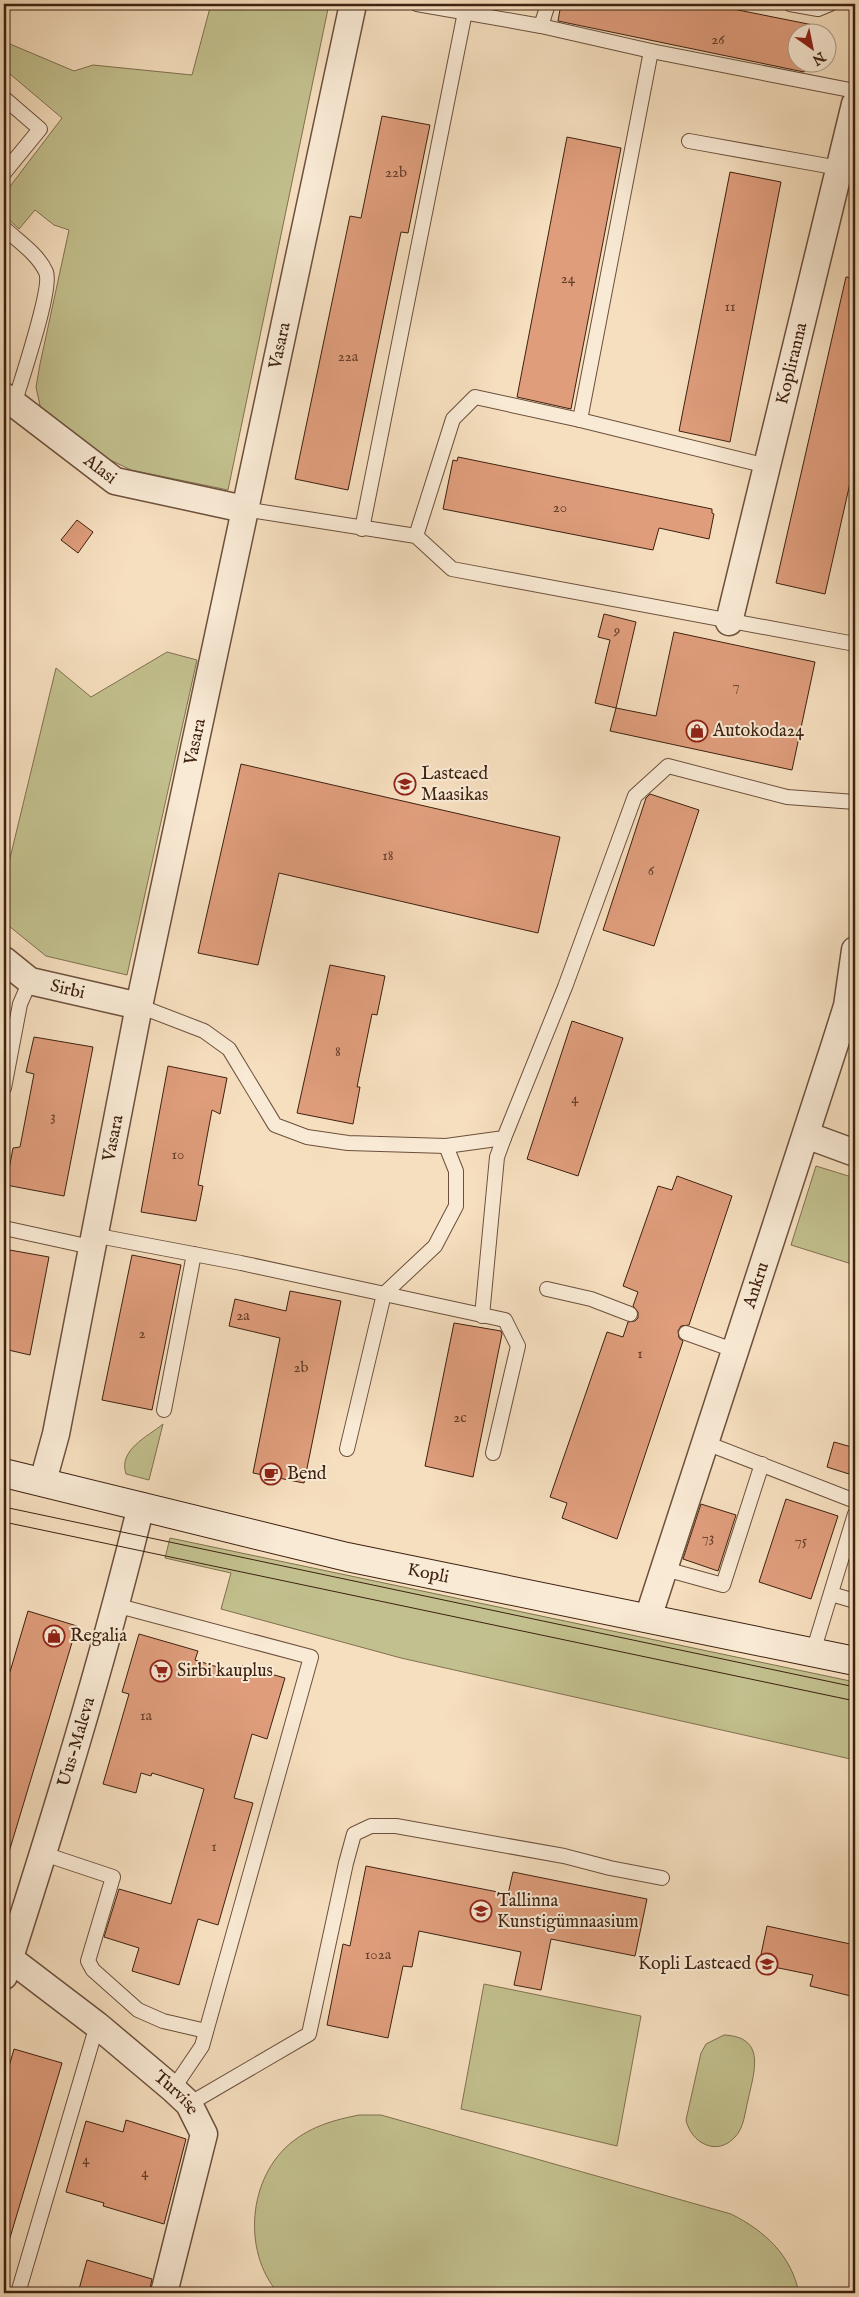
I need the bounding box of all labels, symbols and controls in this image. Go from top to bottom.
north arrow [786,22,836,72]
house number: 26 [711,30,725,49]
text: N [809,47,829,69]
house number: 22b [385,163,407,182]
house number: 24 [561,269,576,288]
house number: 11 [724,297,736,316]
street label: Vasara [264,320,296,372]
street label: Kopliranna [771,320,813,407]
house number: 22a [338,347,359,366]
street label: Alasi [78,449,122,490]
house number: 20 [553,498,567,517]
house number: 9 [613,621,620,640]
house number: 7 [732,676,740,695]
street label: Vasara [179,716,212,768]
shop icon: Autokoda24 [685,719,709,743]
place label: Autokoda24 [712,720,804,743]
place label: Lasteaed Maasikas [421,763,488,807]
school or university icon: Lasteaed Maasikas [393,772,417,796]
house number: 18 [382,846,394,865]
house number: 6 [648,861,655,880]
street label: Sirbi [48,974,87,1005]
house number: 8 [335,1042,341,1061]
house number: 4 [571,1089,579,1108]
house number: 3 [50,1107,56,1126]
street label: Vasara [97,1113,129,1164]
house number: 10 [172,1145,184,1164]
street label: Ankru [738,1259,775,1312]
house number: 2a [236,1306,250,1325]
house number: 2 [138,1324,146,1343]
house number: 1 [637,1344,643,1363]
house number: 2b [293,1358,309,1377]
house number: 2c [453,1408,467,1427]
cafe icon: Bend [259,1462,283,1486]
place label: Bend [287,1463,327,1486]
house number: 73 [702,1528,714,1547]
house number: 75 [795,1531,808,1550]
street label: Kopli [405,1558,451,1589]
shop icon: Regalia [42,1624,66,1648]
place label: Regalia [70,1625,127,1648]
supermarket icon: Sirbi kauplus [149,1659,173,1683]
place label: Sirbi kauplus [177,1660,273,1683]
street label: Uus-Maleva [53,1694,101,1790]
house number: 1a [140,1706,153,1725]
house number: 1 [211,1837,217,1856]
place label: Tallinna Kunstigümnaasium [497,1890,639,1934]
school or university icon: Tallinna Kunstigümnaasium [469,1899,493,1923]
house number: 102a [365,1945,392,1964]
school or university icon: Kopli Lasteaed [755,1952,779,1976]
place label: Kopli Lasteaed [638,1953,751,1976]
street label: Turvise [148,2066,204,2119]
house number: 4 [82,2150,90,2169]
house number: 4 [141,2163,149,2182]

